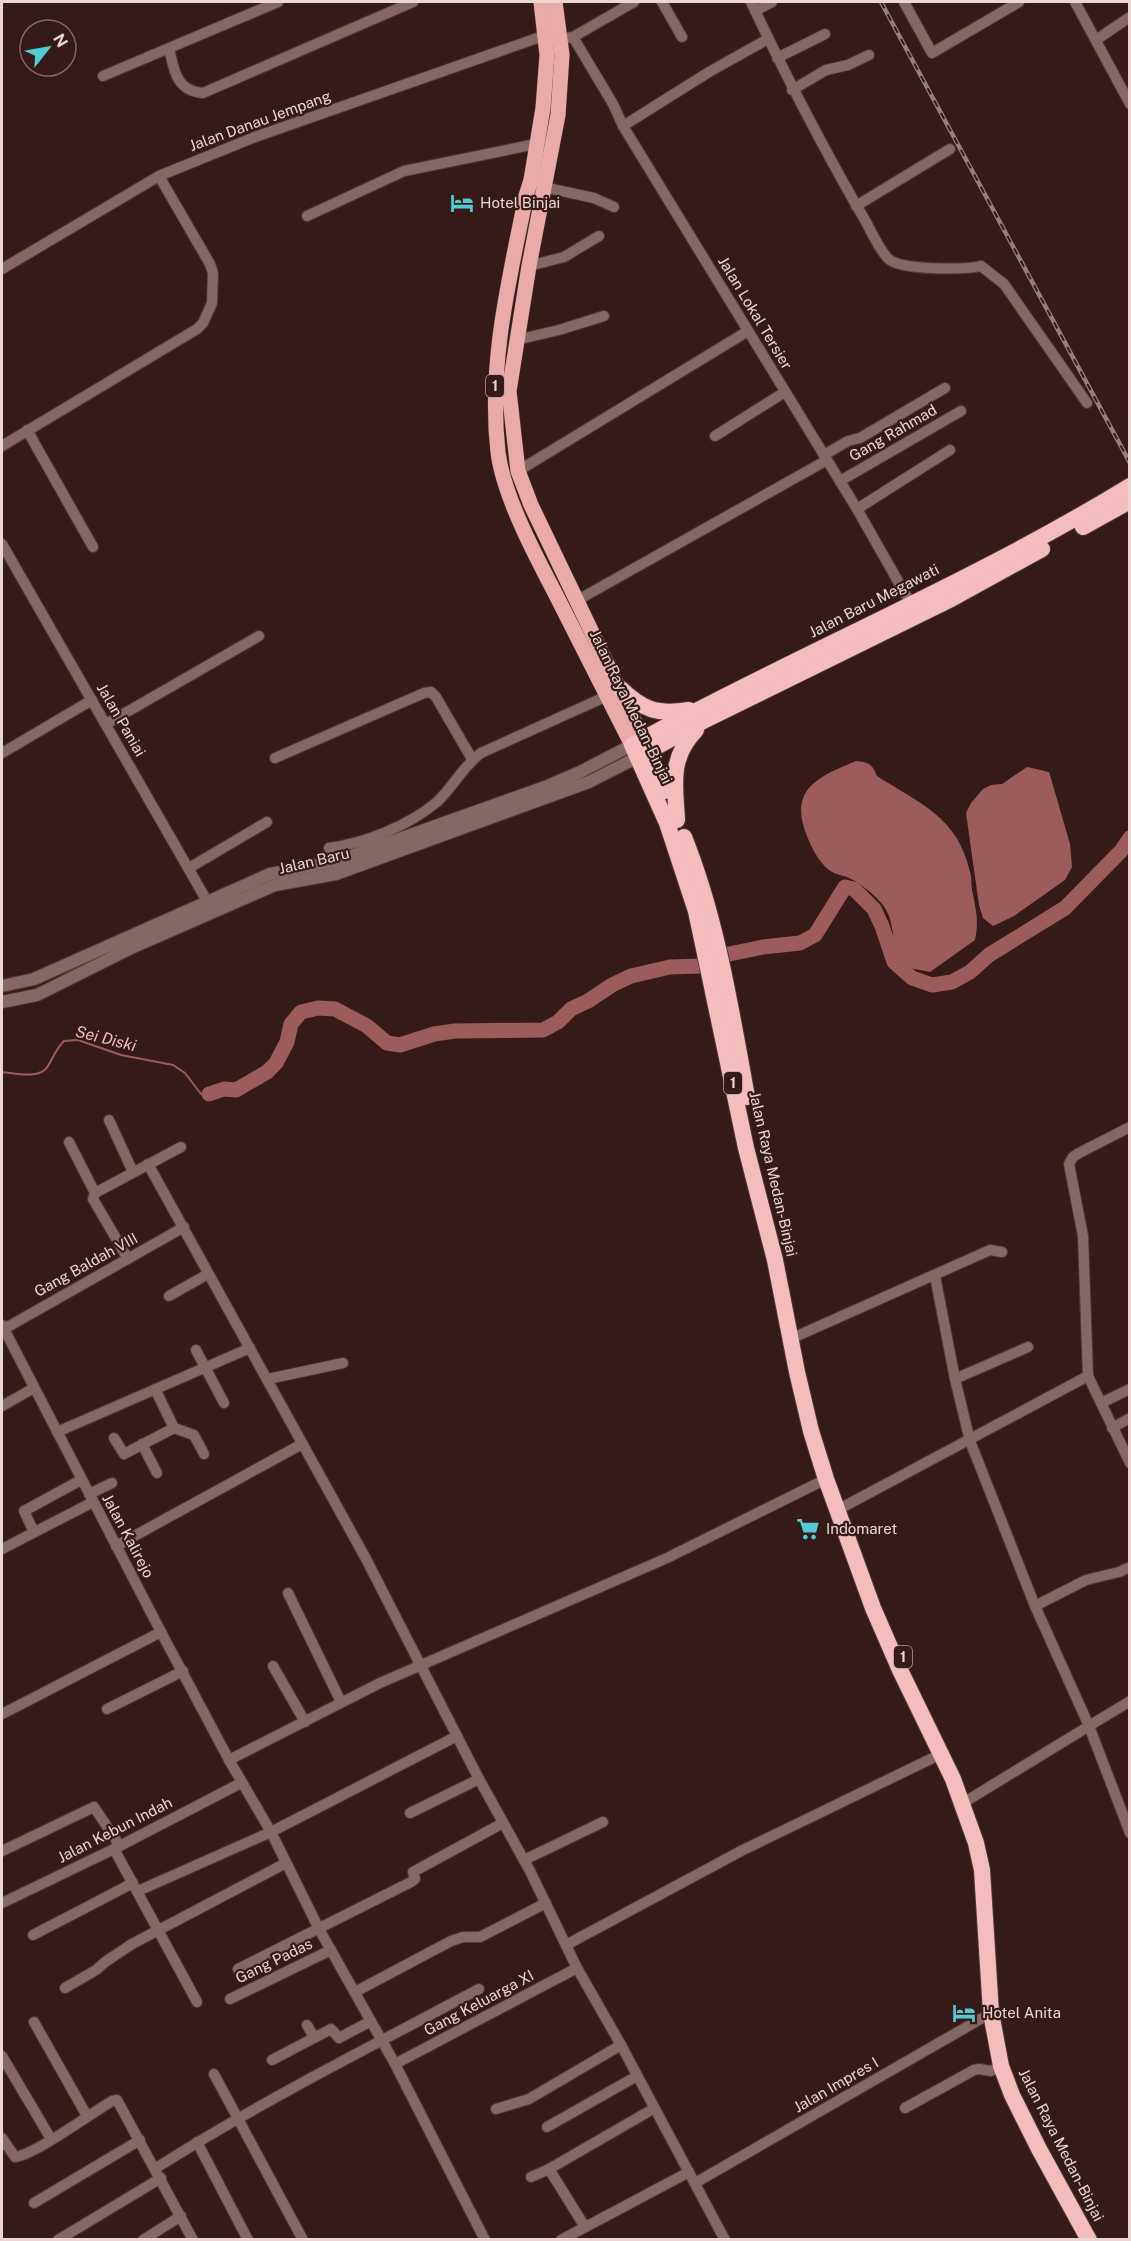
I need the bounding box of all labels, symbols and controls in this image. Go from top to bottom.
north arrow [18,18,78,78]
text: N [49,30,72,51]
street label: Jalan Danau Jempang [187,87,333,154]
hotel icon: Hotel Binjai [449,190,475,216]
place label: Hotel Binjai [480,194,560,211]
street label: Jalan Lokal Tersier [715,253,796,372]
road number: 1 [486,375,504,397]
street label: Gang Rahmad [846,401,939,464]
street label: Jalan Baru Megawati [806,560,942,641]
street label: Jalan Raya Medan-Binjai [587,627,676,786]
street label: Jalan Paniai [94,680,149,759]
street label: Jalan Baru [277,844,351,877]
water label: Sei Diski [73,1022,138,1055]
road number: 1 [724,1072,742,1094]
street label: Jalan Raya Medan-Binjai [746,1090,801,1258]
street label: Gang Baldah VIII [31,1229,140,1300]
street label: Jalan Kalirejo [99,1491,158,1581]
supermarket icon: Indomaret [795,1516,821,1542]
place label: Indomaret [826,1520,897,1537]
road number: 1 [894,1646,912,1668]
street label: Jalan Kebun Indah [55,1793,175,1866]
street label: Gang Padas [233,1935,315,1986]
street label: Gang Keluarga XI [421,1966,537,2039]
hotel icon: Hotel Anita [951,2000,977,2026]
place label: Hotel Anita [982,2004,1061,2021]
street label: Jalan Impres I [790,2053,881,2116]
street label: Jalan Raya Medan-Binjai [1016,2066,1107,2224]

